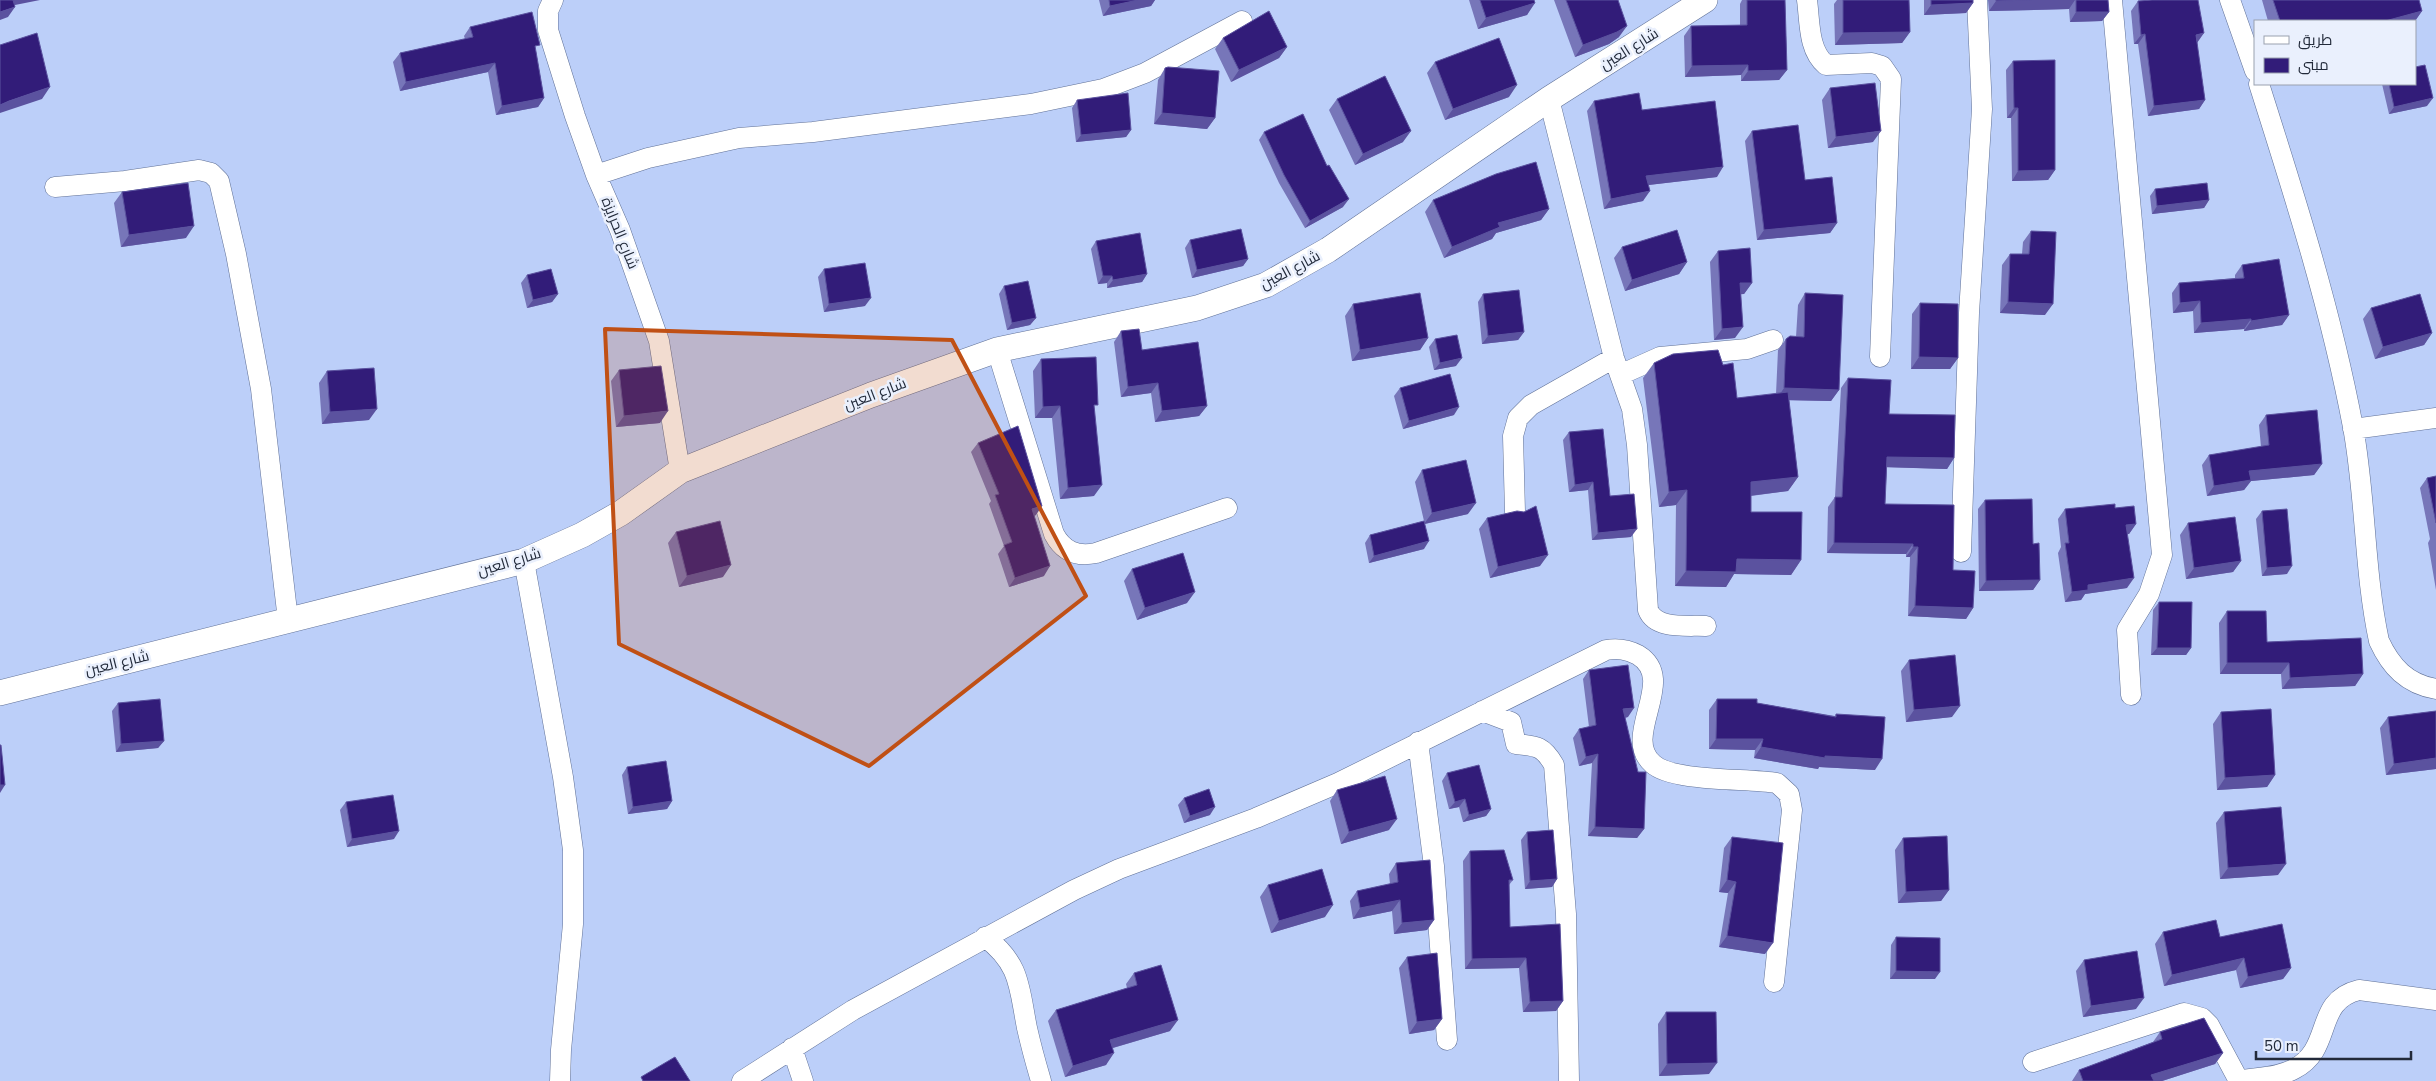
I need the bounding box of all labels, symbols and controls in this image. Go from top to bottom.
legend [2254,20,2416,85]
street label: شارع العين [1596,23,1663,76]
text: طريق [2298,30,2332,50]
text: مبنى [2298,55,2329,75]
street label: شارع الحرايزة [596,194,643,272]
street label: شارع العين [1256,246,1324,295]
street label: شارع العين [841,373,910,416]
street label: شارع العين [475,543,544,582]
street label: شارع العين [83,645,151,682]
scale bar [2256,1028,2411,1060]
text: 50 m [2264,1036,2299,1056]

